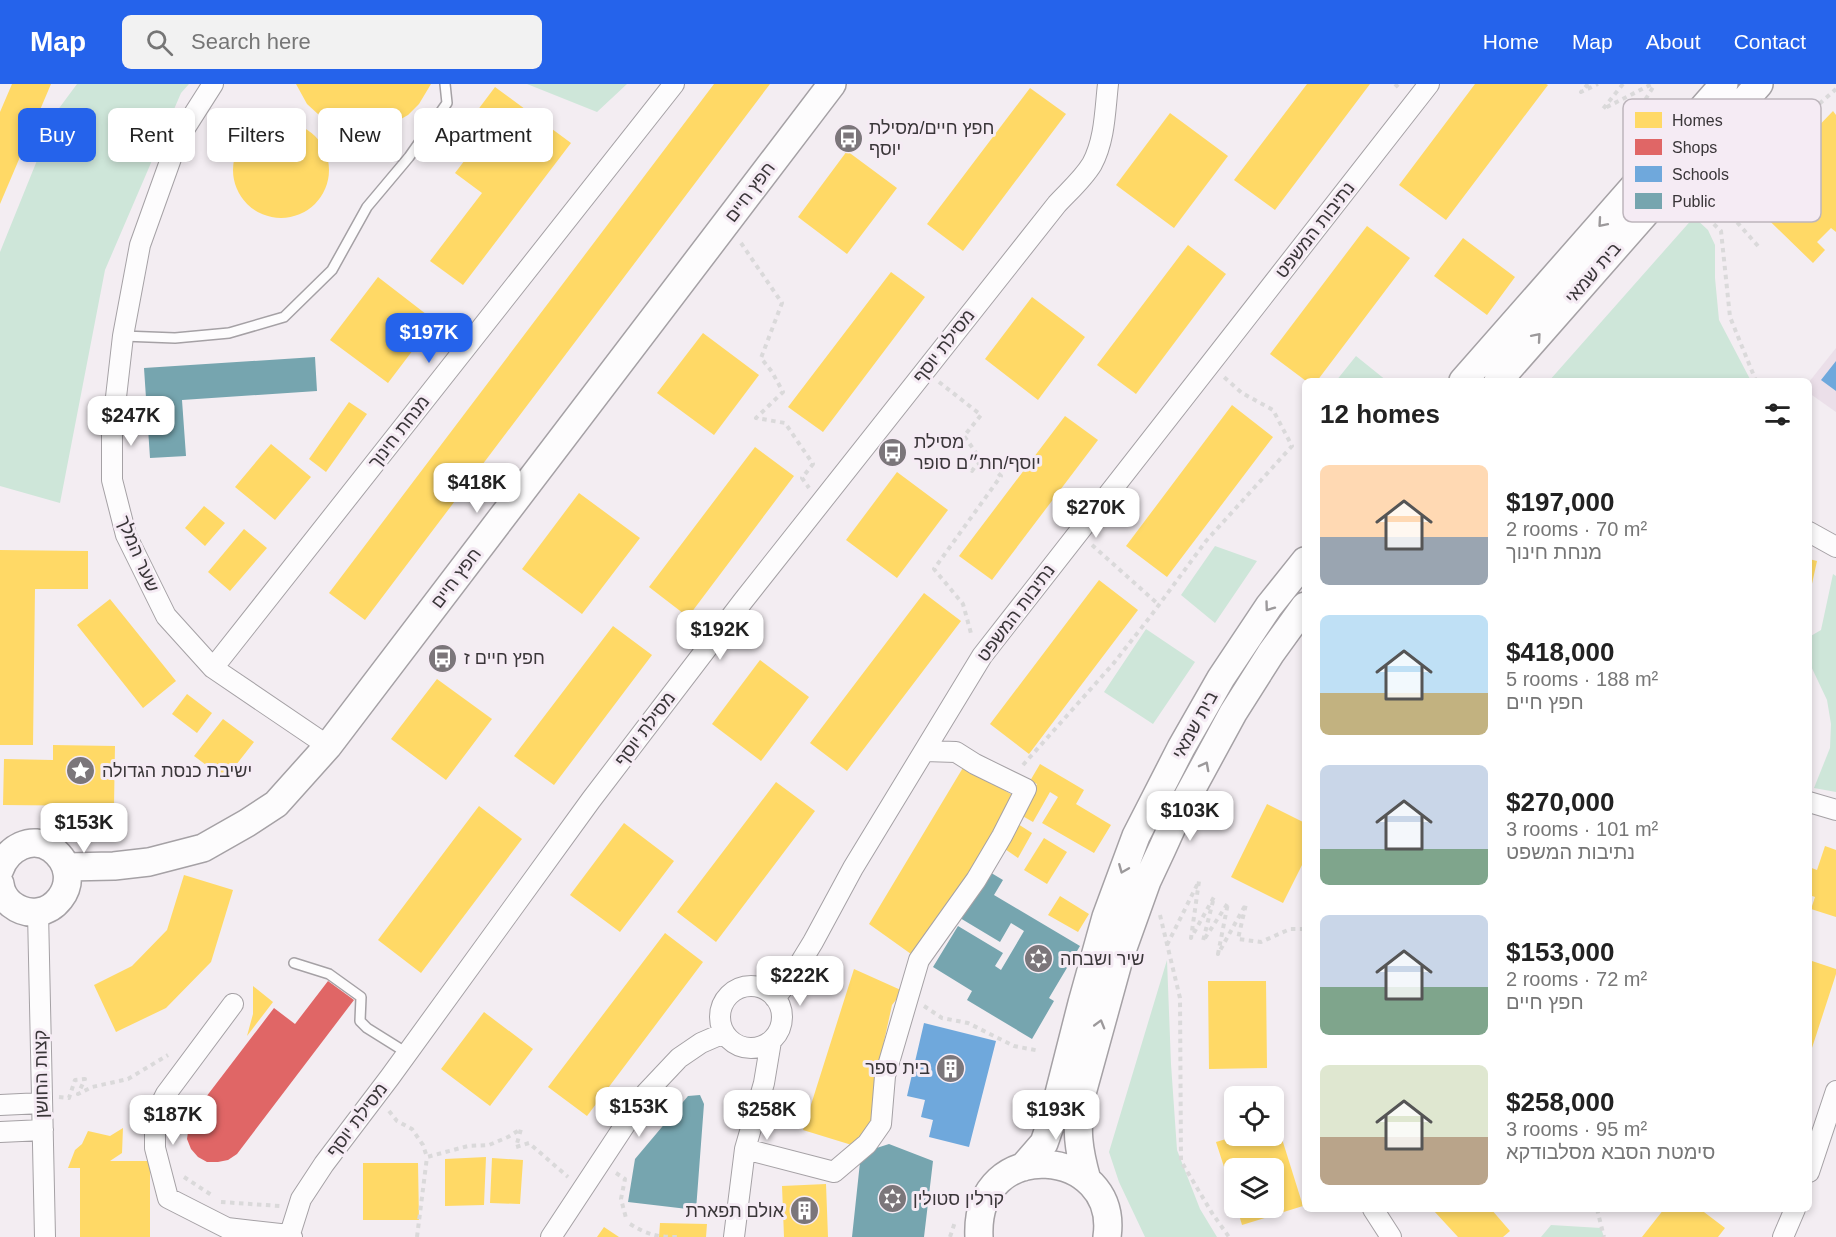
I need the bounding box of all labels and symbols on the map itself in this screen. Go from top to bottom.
legend [1623,99,1821,222]
text: Homes [1672,112,1723,129]
place label: חפץ חיים/מסילת יוסף [869,118,994,159]
bus stop icon: חפץ חיים/מסילת יוסף [832,122,864,154]
text: Shops [1672,139,1717,156]
street label: חפץ חיים [721,158,779,226]
text: Schools [1672,166,1729,183]
street label: נתיבות המשפט [1271,178,1359,282]
text: Public [1672,193,1716,210]
one-way arrow [1599,216,1610,227]
street label: בית שמאי [1561,238,1625,307]
street label: מסילת יוסף [909,305,979,387]
pin: $197K [387,313,471,364]
one-way arrow [1529,333,1540,344]
street label: מנחת חינוך [364,392,434,472]
pin: $247K [89,396,173,447]
place label: מסילת יוסף/חת״ם סופר [914,432,1041,473]
bus stop icon: מסילת יוסף/חת״ם סופר [877,436,909,468]
pin: $418K [435,463,519,514]
pin: $270K [1054,488,1138,539]
street label: שער המלך [113,513,163,595]
street label: חפץ חיים [427,544,485,612]
street label: נתיבות המשפט [973,561,1059,665]
one-way arrow [1265,601,1276,612]
pin: $192K [678,610,762,661]
bus stop icon: חפץ חיים ז [427,642,459,674]
place label: חפץ חיים ז [464,648,545,668]
street label: מסילת יוסף [611,688,679,770]
street label: בית שמאי [1168,688,1222,762]
place icon: ישיבת כנסת הגדולה [65,755,97,787]
place label: ישיבת כנסת הגדולה [102,761,252,781]
one-way arrow [1197,761,1209,772]
pin: $103K [1148,791,1232,842]
pin: $153K [42,803,126,854]
one-way arrow [1118,863,1130,874]
synagogue icon: שיר ושבחה [1023,943,1055,975]
place label: שיר ושבחה [1060,949,1144,969]
pin: $222K [758,956,842,1007]
one-way arrow [1093,1019,1106,1029]
street label: קצות החושן [30,1030,52,1118]
building icon: בית ספר [935,1052,967,1084]
place label: בית ספר [865,1058,930,1078]
street label: מסילת יוסף [323,1079,391,1161]
pin: $153K [597,1087,681,1138]
pin: $258K [725,1090,809,1141]
pin: $193K [1014,1090,1098,1141]
pin: $187K [131,1095,215,1146]
synagogue icon: קרלין סטולין [876,1183,908,1215]
place label: קרלין סטולין [913,1189,1004,1209]
building icon: אולם תפארת [789,1195,821,1227]
place label: אולם תפארת [685,1201,785,1221]

